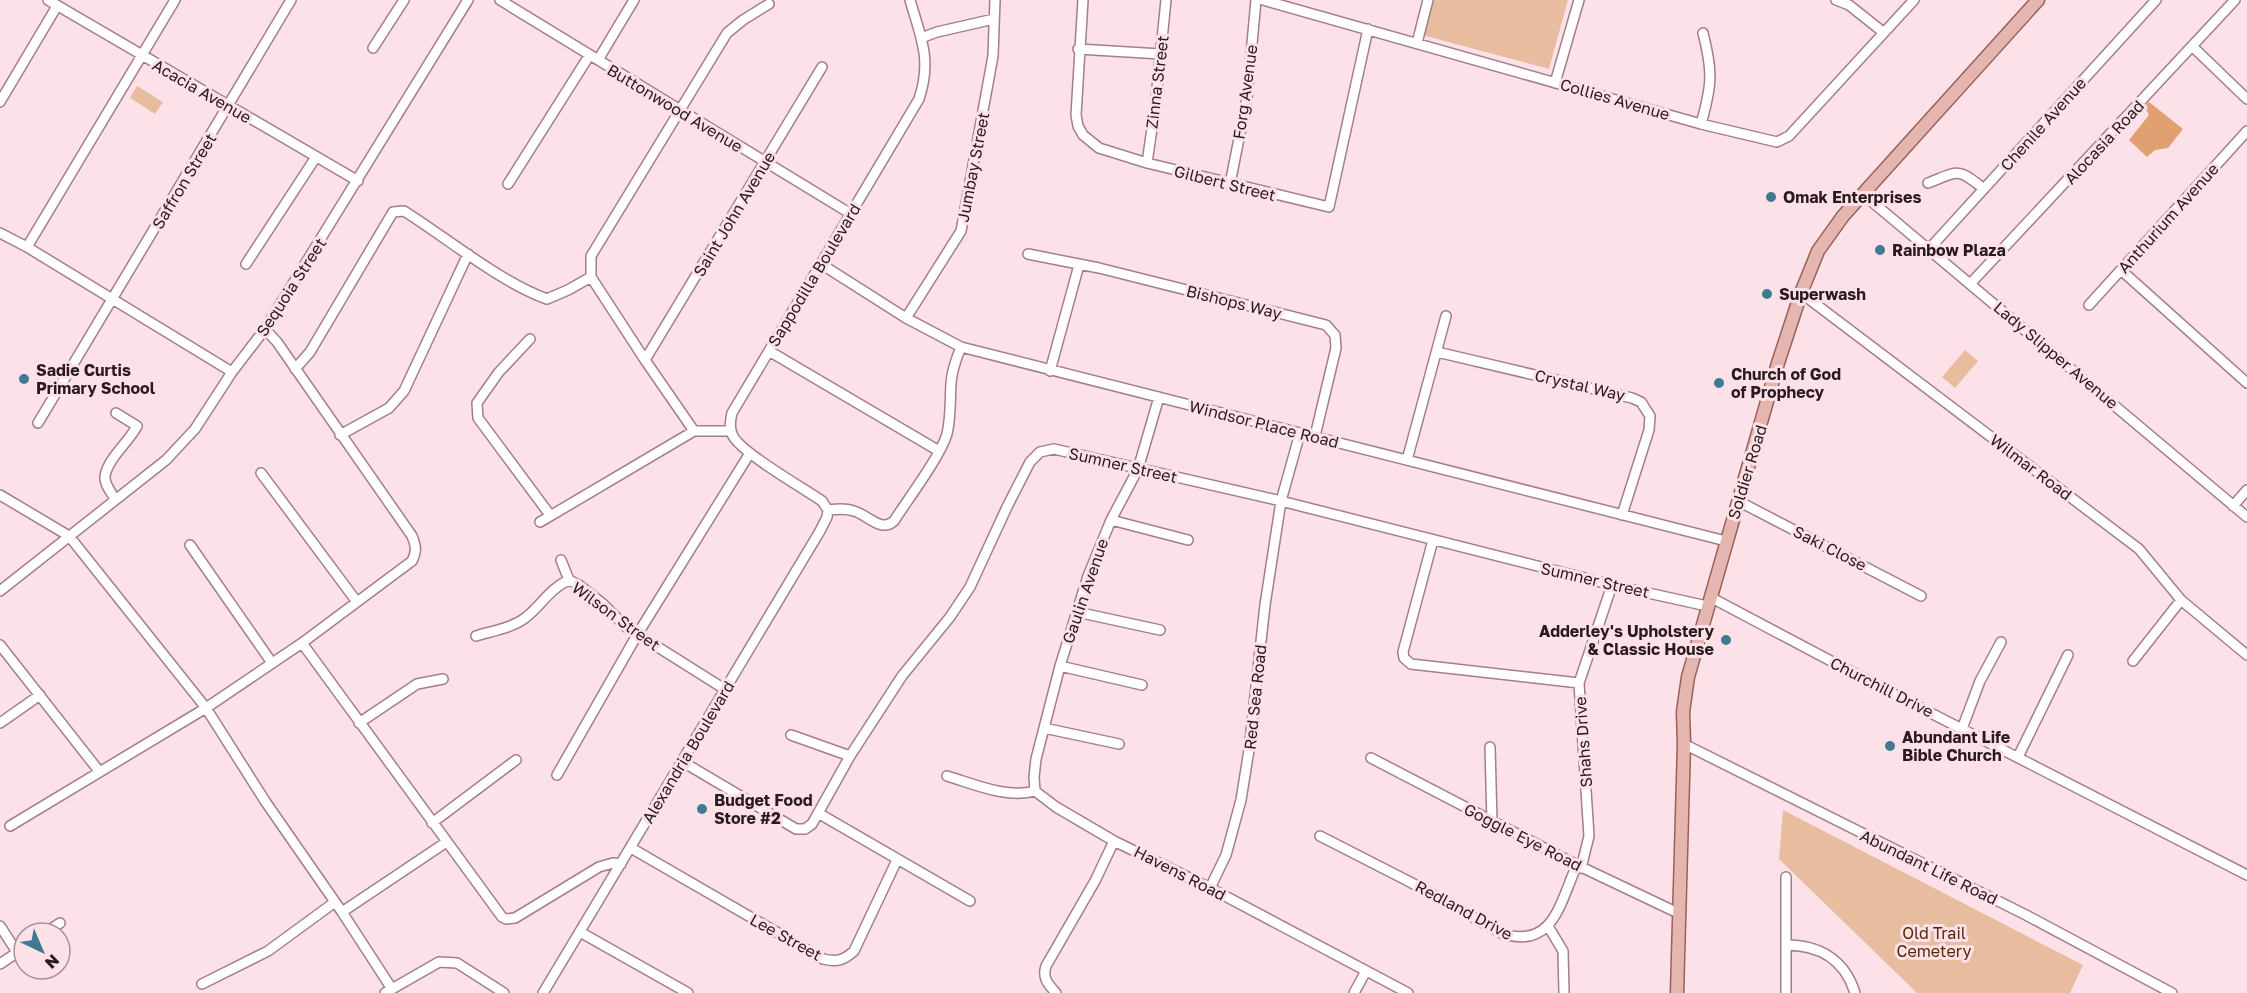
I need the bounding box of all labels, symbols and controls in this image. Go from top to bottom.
street label: Zinna Street [1141,34,1173,130]
street label: Forg Avenue [1228,43,1262,141]
street label: Acacia Avenue [149,55,255,127]
street label: Buttonwood Avenue [604,60,746,156]
street label: Chenile Avenue [1996,73,2090,175]
street label: Collies Avenue [1558,74,1672,124]
street label: Alocasia Road [2060,96,2148,188]
street label: Jumbay Street [953,110,993,224]
street label: Saffron Street [148,130,220,232]
street label: Saint John Avenue [689,148,779,280]
street label: Anthurium Avenue [2113,159,2223,277]
street label: Gilbert Street [1172,161,1278,205]
place label: Omak Enterprises [1783,187,1921,207]
marker: Omak Enterprises [1764,190,1778,204]
street label: Sappodilla Boulevard [763,200,865,350]
street label: Sequoia Street [252,234,330,340]
place label: Rainbow Plaza [1892,240,2006,260]
marker: Rainbow Plaza [1873,243,1887,257]
street label: Bishops Way [1184,280,1284,324]
place label: Superwash [1779,284,1866,304]
marker: Superwash [1760,287,1774,301]
street label: Lady Slipper Avenue [1990,297,2122,413]
place label: Sadie Curtis Primary School [36,360,156,398]
place label: Church of God of Prophecy [1731,364,1841,402]
street label: Crystal Way [1533,365,1627,405]
marker: Sadie Curtis Primary School [17,372,31,386]
marker: Church of God of Prophecy [1712,376,1726,390]
street label: Windsor Place Road [1187,396,1341,452]
street label: Soldier Road [1723,422,1771,522]
street label: Wilmar Road [1986,430,2076,504]
street label: Sumner Street [1067,443,1179,487]
street label: Saki Close [1790,521,1870,575]
street label: Gaulin Avenue [1058,536,1112,646]
street label: Sumner Street [1539,558,1651,602]
street label: Wilson Street [568,577,664,655]
place label: Adderley's Upholstery & Classic House [1539,621,1714,659]
marker: Adderley's Upholstery & Classic House [1719,633,1733,647]
street label: Red Sea Road [1240,643,1270,751]
street label: Churchill Drive [1827,652,1937,722]
street label: Alexandria Boulevard [638,677,738,827]
street label: Shahs Drive [1570,696,1596,788]
place label: Abundant Life Bible Church [1902,727,2010,765]
marker: Abundant Life Bible Church [1883,739,1897,753]
place label: Budget Food Store #2 [714,790,813,828]
street label: Goggle Eye Road [1461,799,1585,875]
marker: Budget Food Store #2 [695,802,709,816]
street label: Abundant Life Road [1857,825,2001,909]
street label: Havens Road [1131,841,1229,905]
street label: Redland Drive [1412,876,1516,944]
street label: Lee Street [747,909,825,965]
north arrow [12,921,72,981]
park label: Old Trail Cemetery [1897,923,1972,961]
text: N [41,950,64,973]

